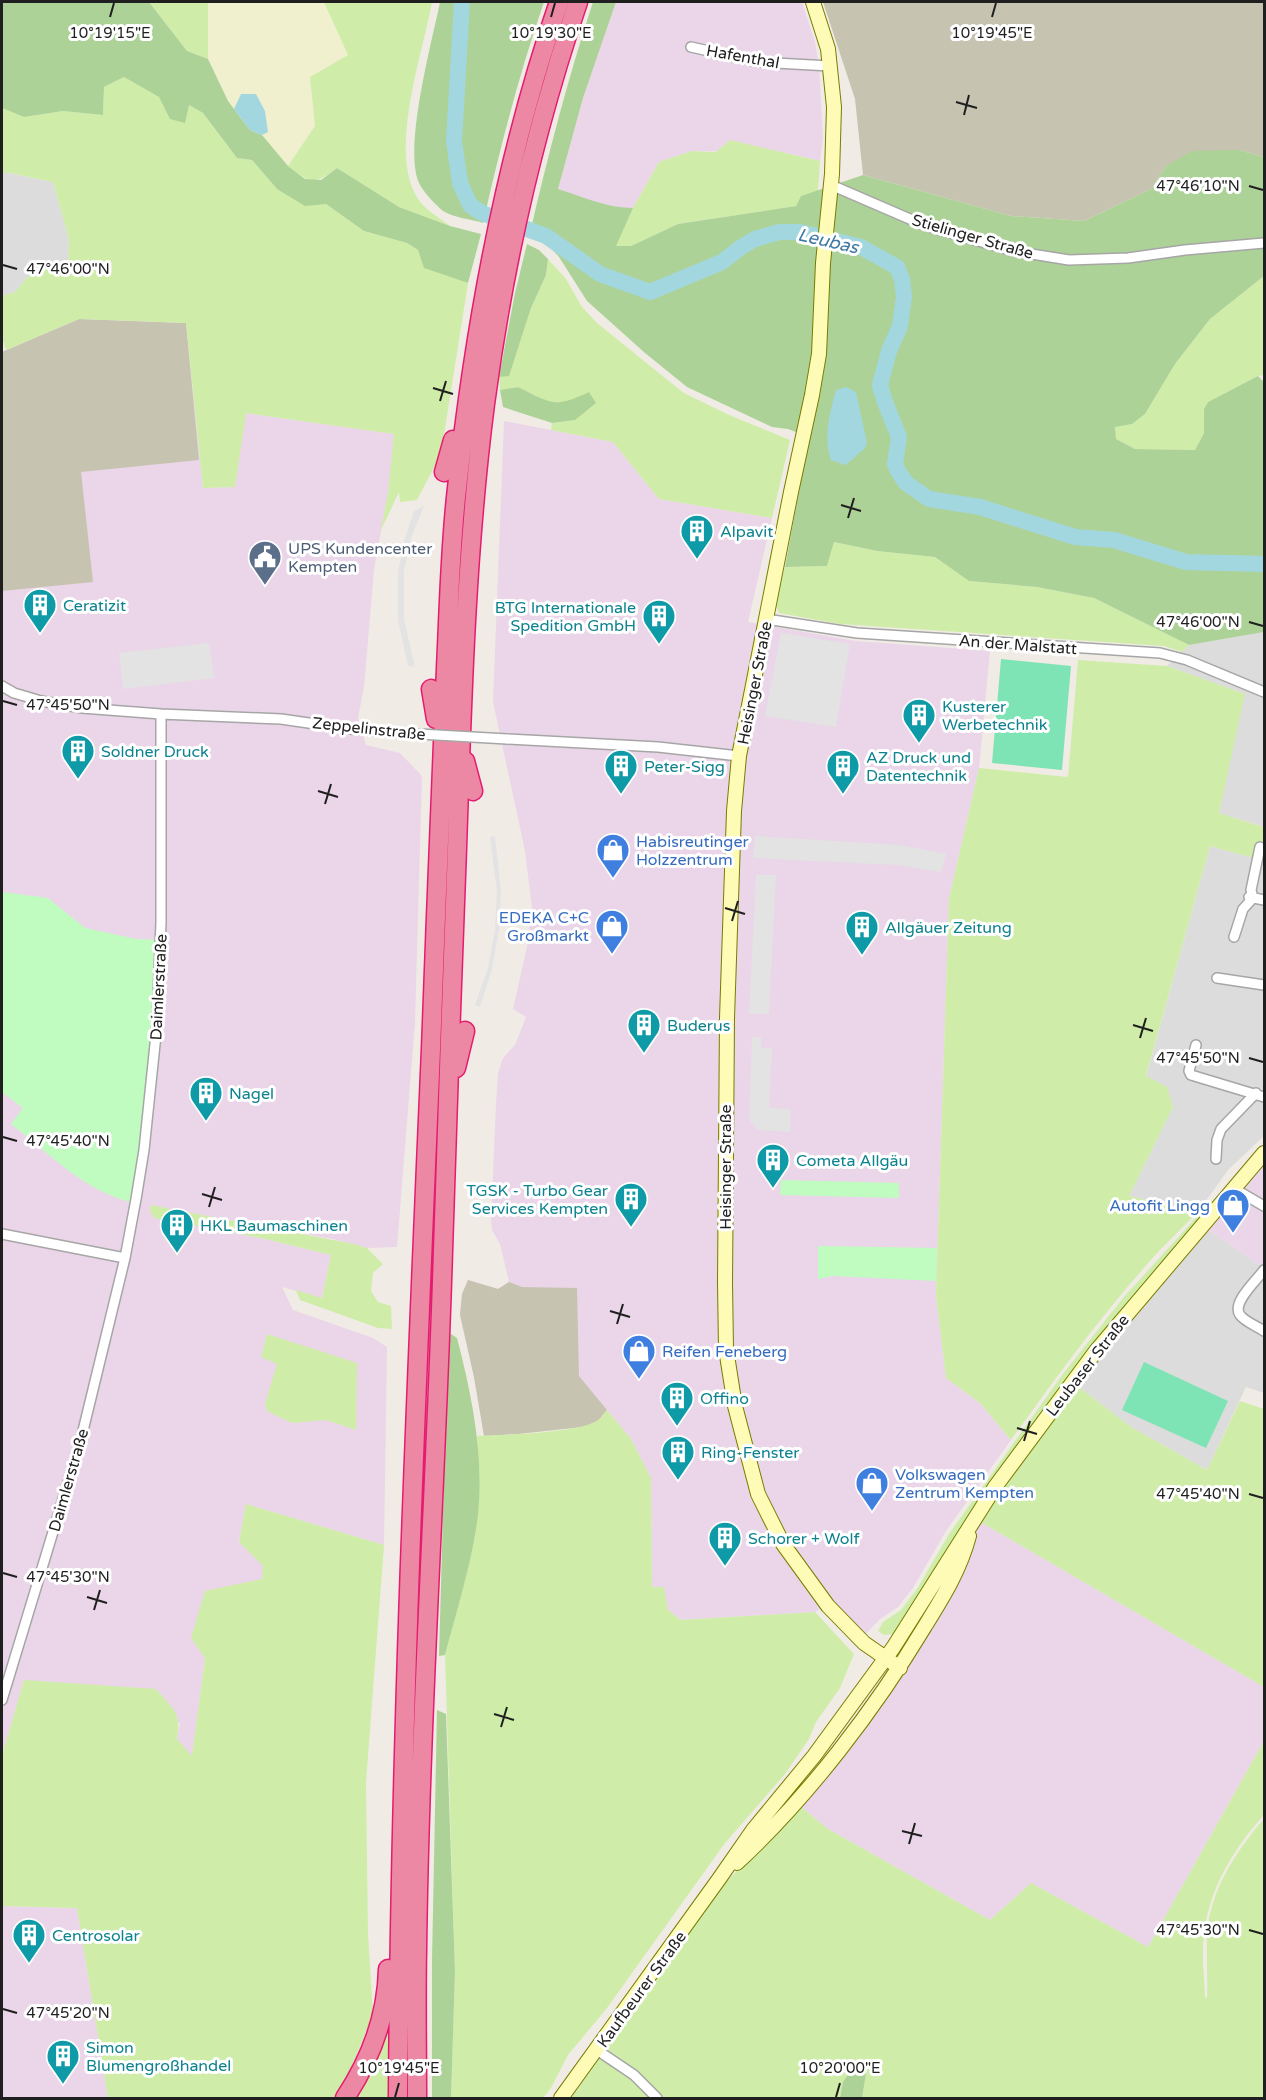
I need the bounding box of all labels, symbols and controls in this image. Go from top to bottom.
text: 10°19'15"E [69,24,151,42]
text: 10°19'30"E [510,24,592,42]
text: 10°19'45"E [951,24,1033,42]
street label: Hafenthal [705,41,781,73]
text: 47°46'10"N [1156,177,1240,195]
street label: Stielinger Straße [910,210,1036,264]
water label: Leubas [795,223,862,259]
text: 47°46'00"N [26,260,110,278]
building icon: Alpavit [679,513,715,560]
place label: Alpavit [720,522,773,542]
public building icon: UPS Kundencenter Kempten [247,539,283,586]
place label: UPS Kundencenter Kempten [288,539,433,577]
building icon: Ceratizit [22,587,58,634]
place label: Ceratizit [63,596,126,616]
place label: BTG Internationale Spedition GmbH [495,598,636,636]
building icon: BTG Internationale Spedition GmbH [641,598,677,645]
text: 47°46'00"N [1156,613,1240,631]
street label: Heisinger Straße [733,620,777,747]
street label: An der Malstatt [958,631,1078,659]
text: 47°45'50"N [26,696,110,714]
building icon: Kusterer Werbetechnik [901,697,937,744]
place label: Kusterer Werbetechnik [942,697,1048,735]
street label: Zeppelinstraße [311,713,427,745]
building icon: Soldner Druck [60,733,96,780]
place label: Soldner Druck [101,742,209,762]
building icon: Peter-Sigg [603,748,639,795]
building icon: AZ Druck und Datentechnik [825,748,861,795]
place label: AZ Druck und Datentechnik [866,748,971,786]
place label: Peter-Sigg [644,757,725,777]
shop icon: Habisreutinger Holzzentrum [595,832,631,879]
place label: Habisreutinger Holzzentrum [636,832,750,870]
place label: EDEKA C+C Großmarkt [499,908,589,946]
shop icon: EDEKA C+C Großmarkt [594,908,630,955]
building icon: Allgäuer Zeitung [844,909,880,956]
place label: Allgäuer Zeitung [885,918,1012,938]
street label: Daimlerstraße [146,933,172,1041]
building icon: Buderus [626,1007,662,1054]
place label: Buderus [667,1016,730,1036]
text: 47°45'50"N [1156,1049,1240,1067]
building icon: Nagel [188,1075,224,1122]
place label: Nagel [229,1084,274,1104]
street label: Heisinger Straße [716,1104,736,1230]
text: 47°45'40"N [26,1132,110,1150]
building icon: Cometa Allgäu [755,1142,791,1189]
place label: Cometa Allgäu [796,1151,908,1171]
place label: TGSK - Turbo Gear Services Kempten [466,1181,609,1219]
building icon: TGSK - Turbo Gear Services Kempten [613,1181,649,1228]
shop icon: Autofit Lingg [1215,1187,1251,1234]
place label: Autofit Lingg [1109,1196,1210,1216]
building icon: HKL Baumaschinen [159,1207,195,1254]
place label: HKL Baumaschinen [200,1216,348,1236]
street label: Leubaser Straße [1042,1311,1134,1420]
shop icon: Reifen Feneberg [621,1333,657,1380]
place label: Reifen Feneberg [662,1342,787,1362]
building icon: Offino [659,1380,695,1427]
place label: Offino [700,1389,749,1409]
street label: Daimlerstraße [45,1426,93,1534]
building icon: Ring-Fenster [660,1434,696,1481]
place label: Ring-Fenster [701,1443,800,1463]
shop icon: Volkswagen Zentrum Kempten [854,1465,890,1512]
place label: Volkswagen Zentrum Kempten [895,1465,1034,1503]
text: 47°45'40"N [1156,1485,1240,1503]
building icon: Schorer + Wolf [707,1520,743,1567]
place label: Schorer + Wolf [748,1529,860,1549]
text: 47°45'30"N [26,1568,110,1586]
building icon: Centrosolar [11,1917,47,1964]
text: 47°45'30"N [1156,1921,1240,1939]
place label: Centrosolar [52,1926,141,1946]
street label: Kaufbeurer Straße [593,1927,691,2052]
text: 47°45'20"N [26,2004,110,2022]
building icon: Simon Blumengroßhandel [45,2038,81,2085]
place label: Simon Blumengroßhandel [86,2038,231,2076]
text: 10°19'45"E [358,2059,440,2077]
text: 10°20'00"E [799,2059,881,2077]

